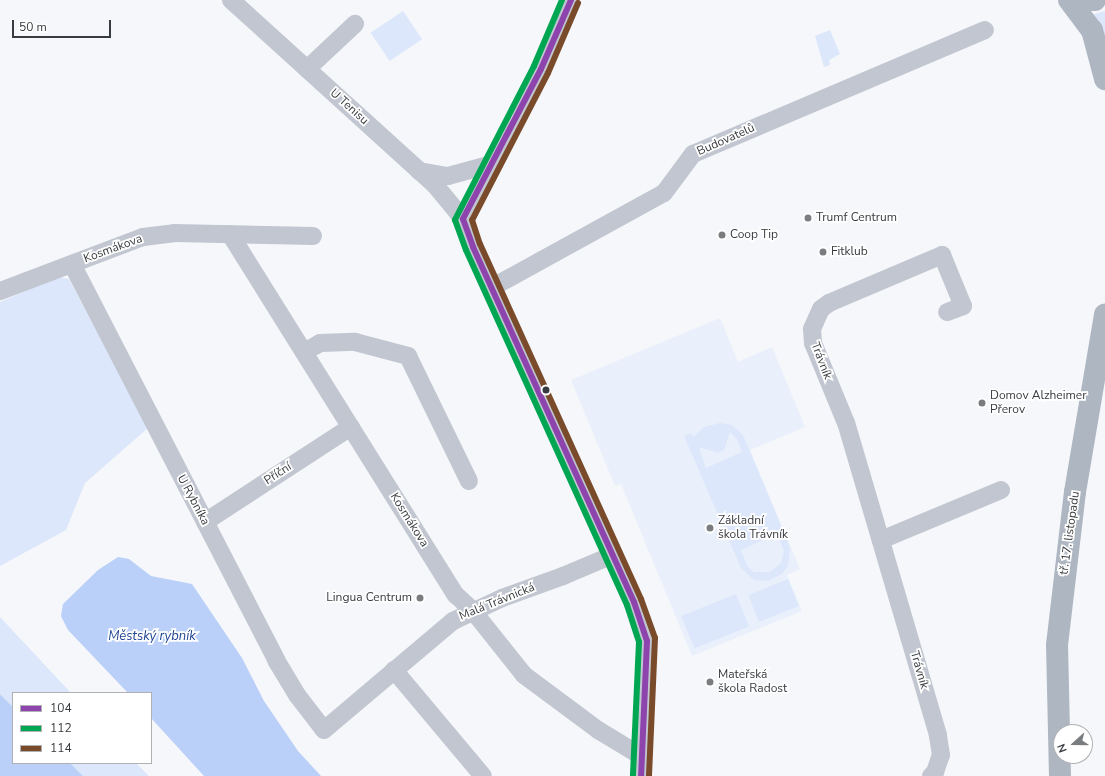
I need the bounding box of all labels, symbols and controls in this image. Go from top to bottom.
scale bar [14,12,113,38]
text: 50 m [19,19,47,35]
street label: U Tenisu [327,86,371,128]
street label: Budovatelů [695,121,757,159]
place label: Trumf Centrum [816,211,897,225]
marker: Trumf Centrum [803,213,813,223]
place label: Coop Tip [730,228,778,242]
marker: Coop Tip [717,230,727,240]
street label: Kosmákova [82,232,144,266]
place label: Fitklub [831,245,868,259]
marker: Fitklub [818,247,828,257]
street label: Trávník [807,340,835,382]
unlabelled marker [541,385,551,395]
place label: Domov Alzheimer Přerov [990,389,1086,417]
marker: Domov Alzheimer Přerov [977,398,987,408]
street label: Příční [262,460,294,488]
street label: U Rybníka [174,472,212,528]
street label: Kosmákova [387,490,431,550]
street label: tř. 17. listopadu [1057,490,1083,576]
place label: Základní škola Trávník [718,514,788,542]
marker: Základní škola Trávník [705,523,715,533]
street label: Malá Trávnická [457,580,537,624]
place label: Lingua Centrum [326,591,412,605]
marker: Lingua Centrum [415,593,425,603]
water label: Městský rybník [108,628,196,644]
street label: Trávník [907,649,931,691]
place label: Mateřská škola Radost [718,668,787,696]
marker: Mateřská škola Radost [705,677,715,687]
legend [12,692,152,764]
text: 104 [50,700,72,716]
text: 112 [50,720,72,736]
north arrow [1053,724,1093,764]
text: 114 [50,740,72,756]
text: N [1054,742,1071,755]

